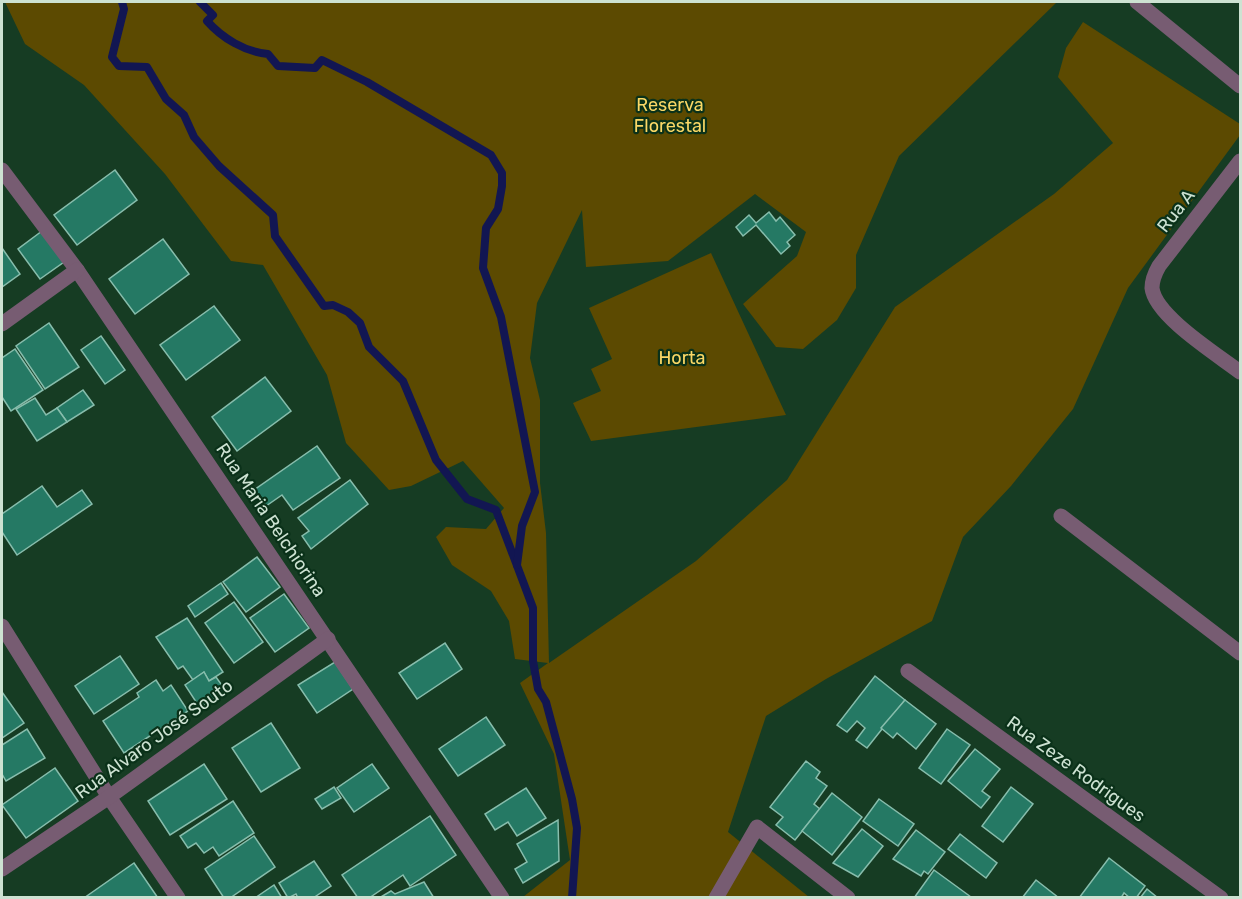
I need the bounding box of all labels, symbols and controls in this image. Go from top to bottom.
park label: Reserva Florestal [634,94,706,137]
street label: Rua A [1152,185,1200,237]
park label: Horta [659,347,706,369]
street label: Rua Maria Belchiorina [211,439,331,601]
street label: Rua Alvaro José Souto [71,675,237,803]
street label: Rua Zeze Rodrigues [1002,711,1150,827]

